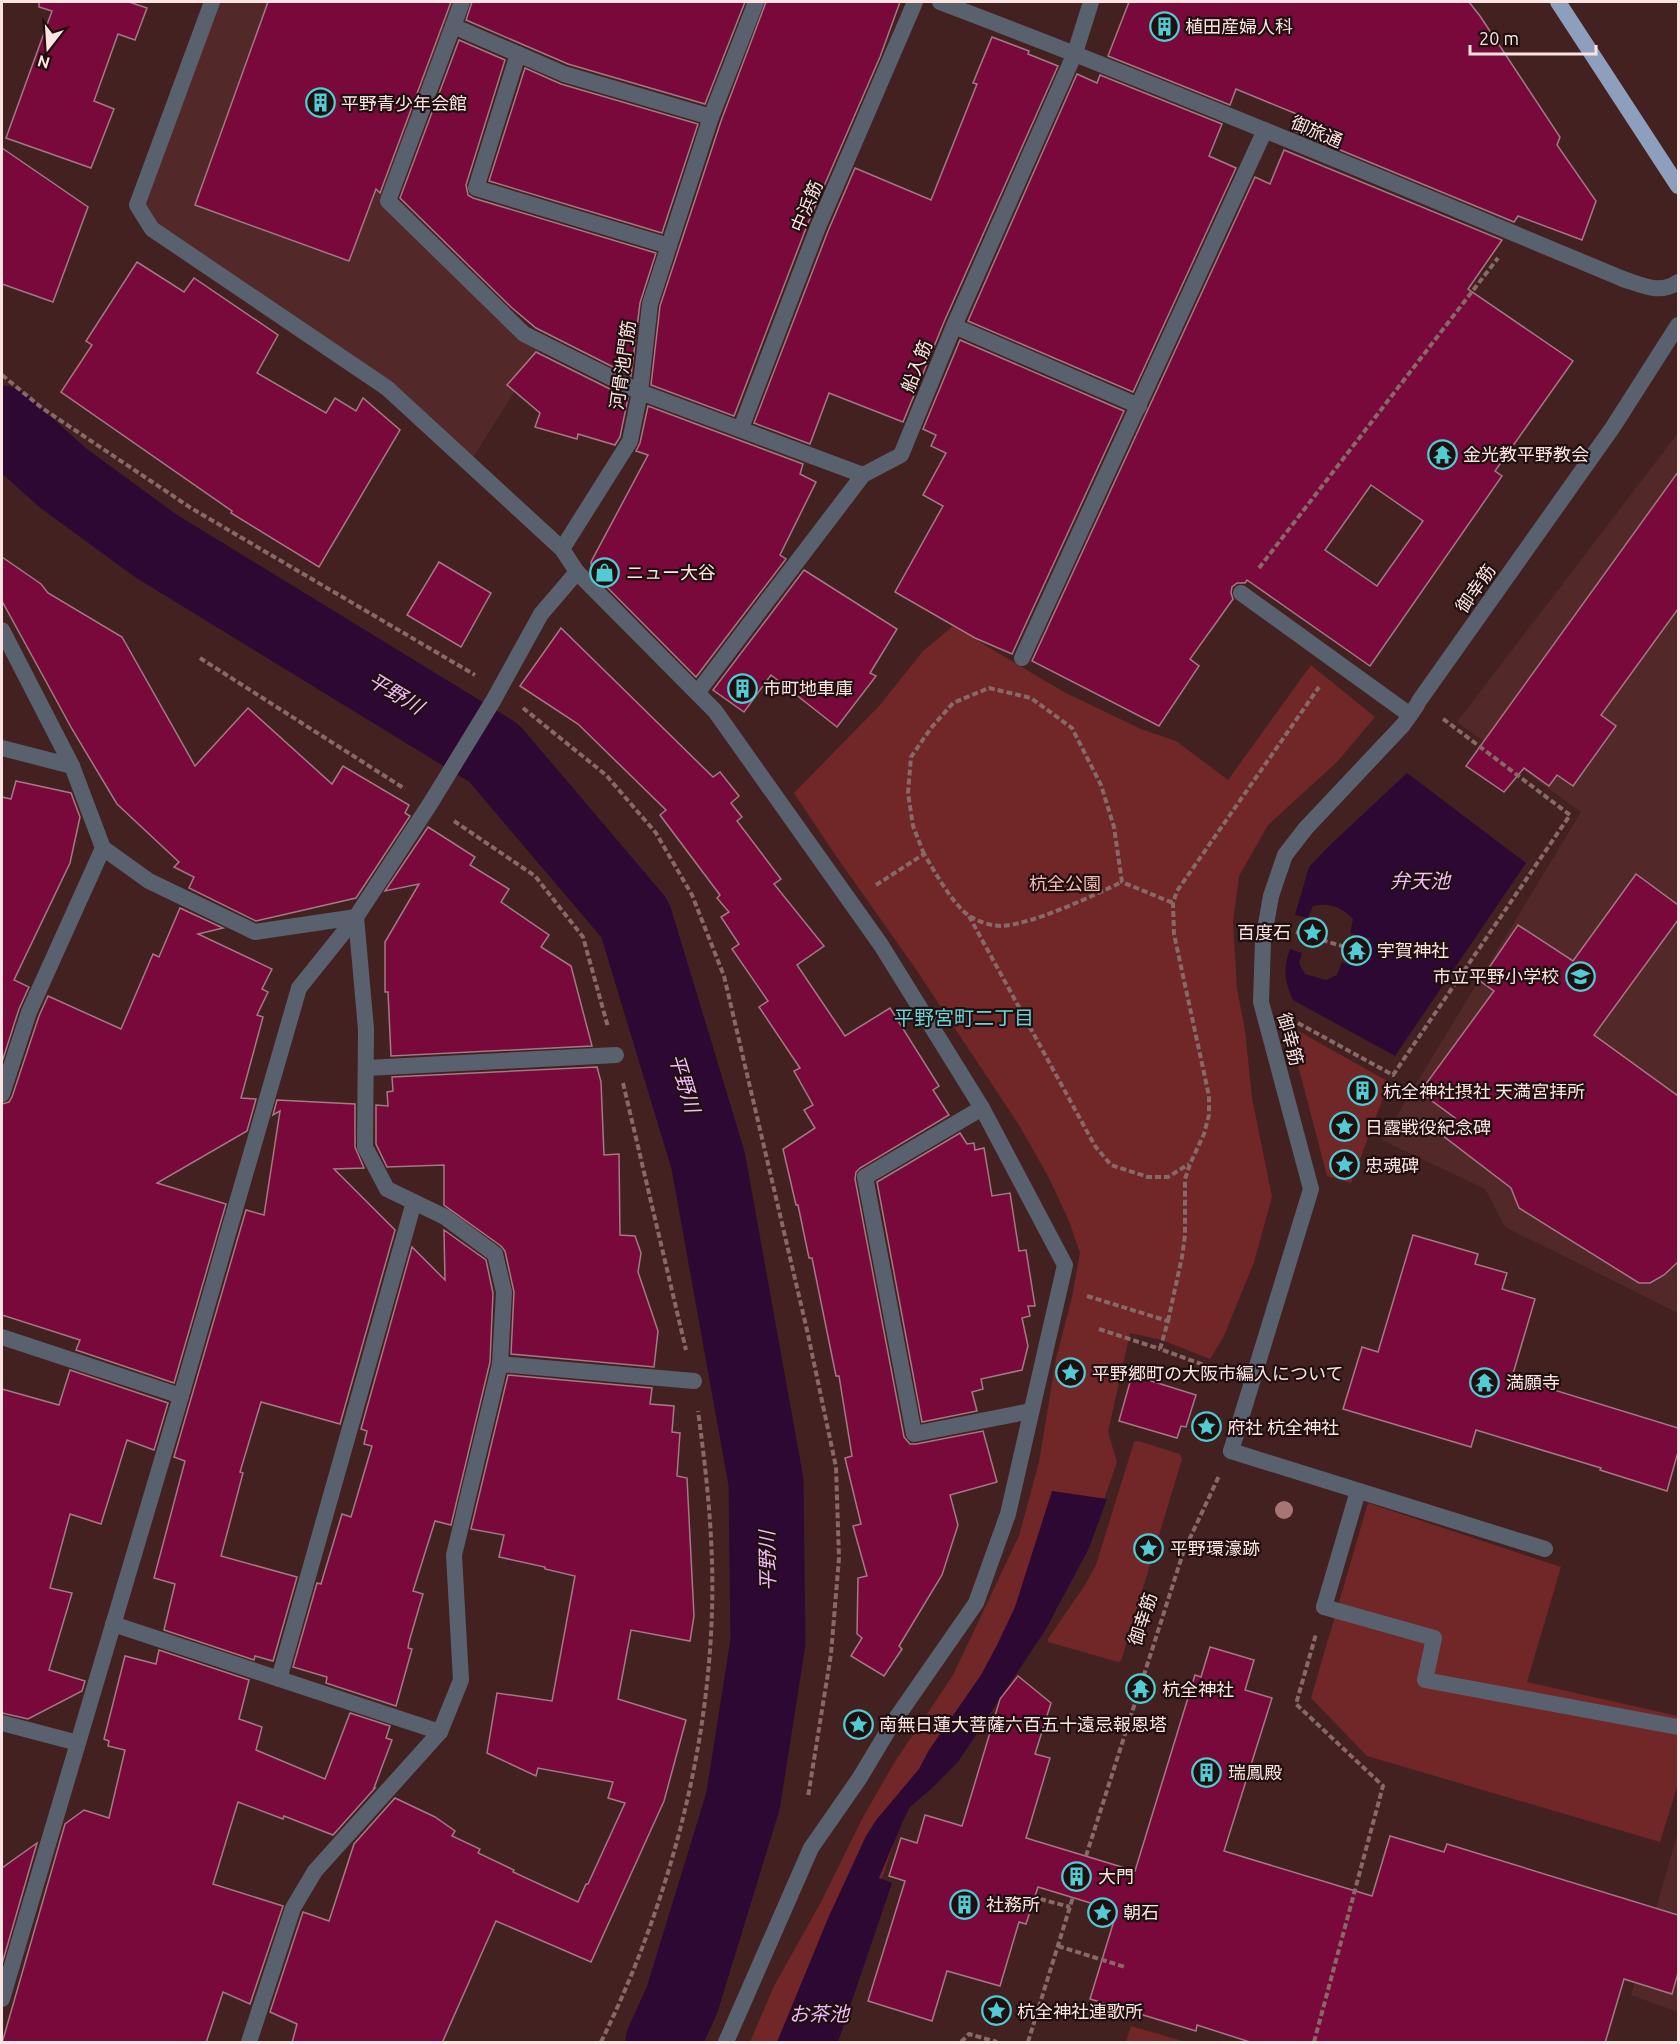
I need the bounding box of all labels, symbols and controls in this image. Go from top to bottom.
building icon: 植田産婦人科 [1148,10,1180,42]
place label: 植田産婦人科 [1185,16,1293,36]
north arrow [18,18,78,78]
scale bar [1470,18,1596,56]
text: 20 m [1479,28,1519,48]
text: N [35,52,52,73]
building icon: 平野青少年会館 [304,87,336,119]
place label: 平野青少年会館 [341,93,467,113]
street label: 御旅通 [1288,111,1346,151]
street label: 中浜筋 [786,177,826,235]
street label: 河骨池門筋 [606,319,638,411]
street label: 船入筋 [897,337,935,395]
temple icon: 金光教平野教会 [1426,438,1458,470]
place label: 金光教平野教会 [1463,444,1589,464]
shop icon: ニュー大谷 [589,556,621,588]
street label: 御幸筋 [1451,560,1499,616]
place label: ニュー大谷 [626,562,716,582]
water label: 平野川 [364,668,429,719]
building icon: 市町地車庫 [726,672,758,704]
place label: 市町地車庫 [763,678,853,698]
water label: 弁天池 [1390,869,1452,892]
park label: 杭全公園 [1029,873,1101,893]
place icon: 百度石 [1296,916,1328,948]
place label: 百度石 [1237,922,1291,942]
temple icon: 宇賀神社 [1340,934,1372,966]
place label: 宇賀神社 [1377,940,1449,960]
school or university icon: 市立平野小学校 [1564,960,1596,992]
place label: 市立平野小学校 [1433,966,1559,986]
district label: 平野宮町二丁目 [894,1006,1034,1029]
street label: 御幸筋 [1274,1010,1308,1068]
water label: 平野川 [665,1051,705,1117]
building icon: 杭全神社摂社 天満宮拝所 [1346,1075,1378,1107]
place label: 杭全神社摂社 天満宮拝所 [1383,1081,1585,1101]
place icon: 日露戦役紀念碑 [1328,1111,1360,1143]
place label: 日露戦役紀念碑 [1365,1117,1491,1137]
place icon: 忠魂碑 [1328,1149,1360,1181]
place label: 忠魂碑 [1365,1155,1419,1175]
place icon: 平野郷町の大阪市編入について [1055,1357,1087,1389]
place label: 平野郷町の大阪市編入について [1092,1363,1343,1383]
temple icon: 満願寺 [1469,1366,1501,1398]
place label: 満願寺 [1506,1372,1560,1392]
place icon: 府社 杭全神社 [1190,1411,1222,1443]
place label: 府社 杭全神社 [1227,1417,1339,1437]
water label: 平野川 [755,1529,779,1591]
place icon: 平野環濠跡 [1133,1532,1165,1564]
place label: 平野環濠跡 [1170,1538,1260,1558]
street label: 御幸筋 [1124,1590,1160,1648]
temple icon: 杭全神社 [1125,1673,1157,1705]
place label: 杭全神社 [1162,1679,1234,1699]
place icon: 南無日蓮大菩薩六百五十遠忌報恩塔 [842,1708,874,1740]
place label: 南無日蓮大菩薩六百五十遠忌報恩塔 [879,1714,1167,1734]
building icon: 瑞鳳殿 [1191,1756,1223,1788]
place label: 瑞鳳殿 [1228,1762,1282,1782]
building icon: 大門 [1061,1860,1093,1892]
place label: 大門 [1098,1866,1134,1886]
building icon: 社務所 [949,1888,981,1920]
place label: 社務所 [986,1894,1040,1914]
place icon: 朝石 [1086,1896,1118,1928]
place label: 朝石 [1123,1902,1159,1922]
place icon: 杭全神社連歌所 [980,1995,1012,2027]
place label: 杭全神社連歌所 [1017,2001,1143,2021]
water label: お茶池 [789,2002,851,2025]

